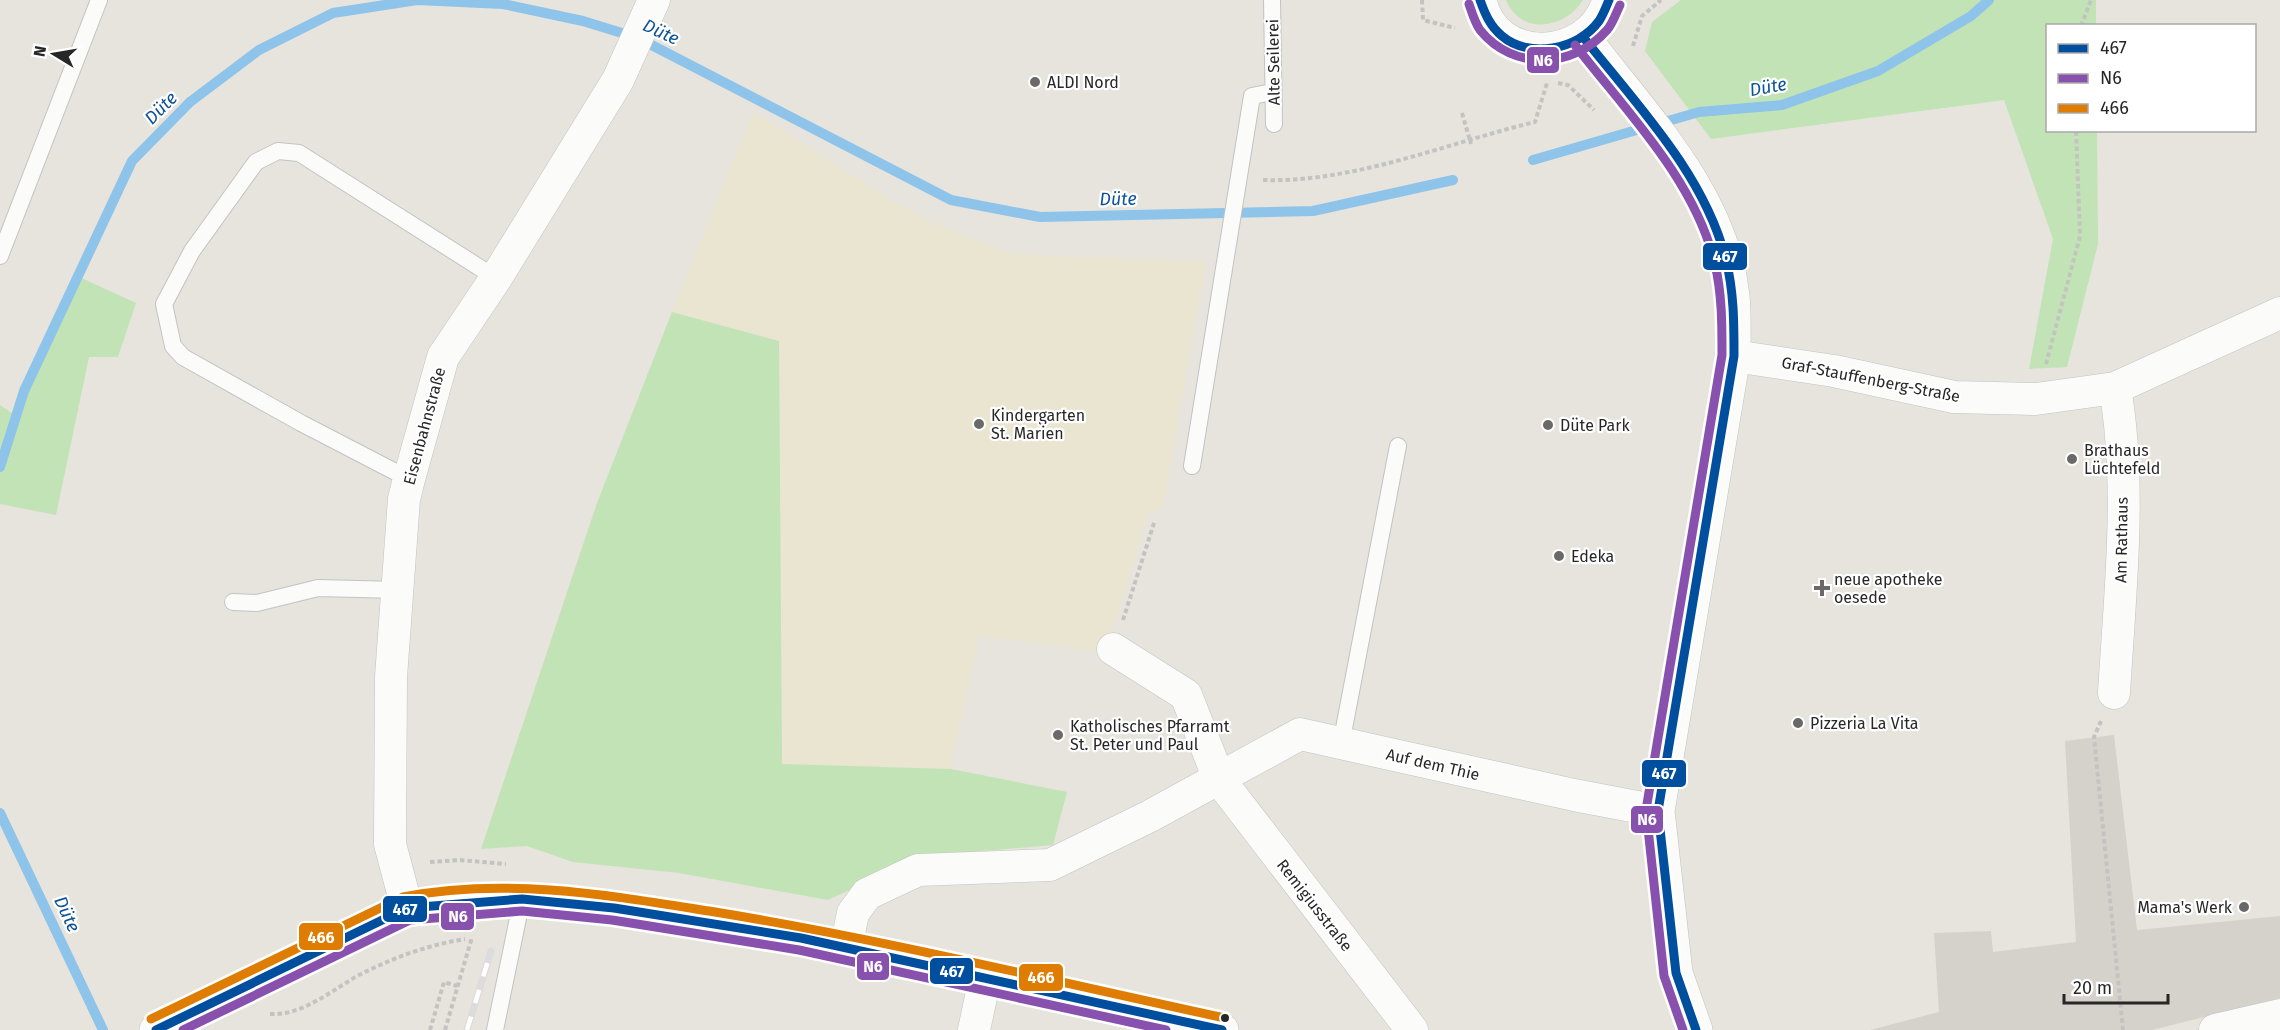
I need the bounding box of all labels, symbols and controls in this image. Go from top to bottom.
water label: Düte [639,14,683,50]
street label: Alte Seilerei [1263,19,1284,105]
north arrow [24,24,84,84]
legend [2046,24,2256,132]
text: 467 [2100,37,2127,59]
text: N [29,44,50,58]
line badge: N6 [1526,46,1560,74]
text: N6 [1533,51,1553,70]
text: N6 [2100,67,2122,89]
place label: ALDI Nord [1047,73,1119,92]
water label: Düte [1748,73,1788,101]
marker: ALDI Nord [1028,75,1042,89]
water label: Düte [140,87,182,129]
text: 466 [2100,97,2129,119]
water label: Düte [1099,188,1137,210]
line badge: 467 [1702,242,1748,271]
text: 467 [1712,247,1738,266]
street label: Graf-Stauffenberg-Straße [1780,353,1962,406]
street label: Eisenbahnstraße [400,365,449,487]
place label: Kindergarten St. Marien [991,406,1085,443]
place label: Düte Park [1560,416,1630,435]
marker: Kindergarten St. Marien [972,417,986,431]
marker: Düte Park [1541,418,1555,432]
place label: Brathaus Lüchtefeld [2084,441,2160,478]
marker: Brathaus Lüchtefeld [2065,452,2079,466]
street label: Am Rathaus [2111,497,2132,583]
place label: Edeka [1571,547,1614,566]
marker: Edeka [1552,549,1566,563]
place label: neue apotheke oesede [1834,570,1943,607]
marker: neue apotheke oesede [1815,581,1829,595]
place label: Pizzeria La Vita [1810,714,1919,733]
marker: Pizzeria La Vita [1791,716,1805,730]
place label: Katholisches Pfarramt St. Peter und Paul [1070,717,1230,754]
marker: Katholisches Pfarramt St. Peter und Paul [1051,728,1065,742]
street label: Auf dem Thie [1384,745,1481,784]
line badge: 467 [1641,759,1687,788]
text: 467 [1651,764,1677,783]
line badge: N6 [1630,805,1664,834]
text: N6 [1637,810,1657,829]
street label: Remigiusstraße [1273,855,1356,955]
water label: Düte [49,892,85,936]
line badge: 467 [382,895,428,923]
place label: Mama's Werk [2137,898,2233,917]
text: 467 [392,900,418,919]
marker: Mama's Werk [2237,900,2251,914]
line badge: N6 [440,902,475,931]
text: N6 [448,907,468,926]
line badge: 466 [298,922,344,951]
text: 466 [307,928,335,947]
line badge: N6 [856,952,890,981]
text: N6 [863,957,883,976]
line badge: 467 [929,957,974,985]
text: 467 [939,962,965,981]
line badge: 466 [1018,963,1064,992]
scale bar [2064,967,2168,1005]
text: 466 [1027,968,1055,987]
text: 20 m [2073,977,2112,999]
unlabelled marker [1219,1012,1231,1024]

